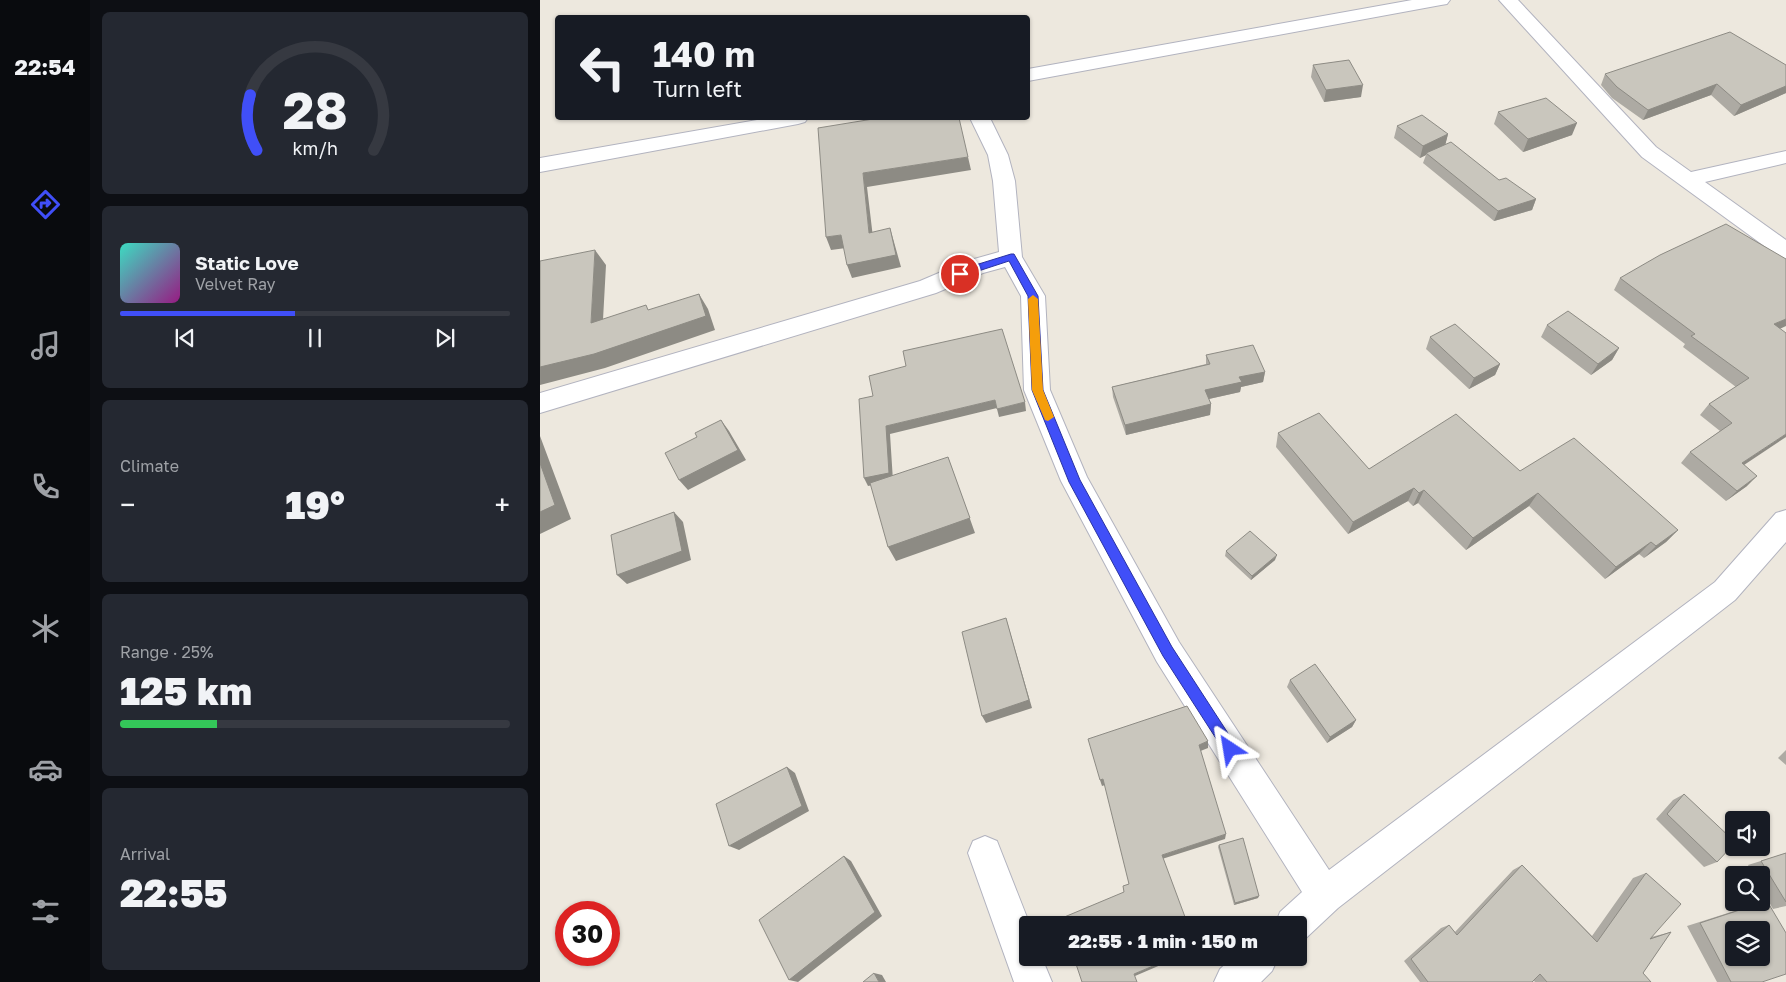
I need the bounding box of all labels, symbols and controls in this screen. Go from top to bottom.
text: 140 m [653,33,755,75]
icon: left [570,35,635,100]
text: 22:54 [14,53,76,80]
text: Turn left [653,75,742,102]
text: 28 [282,78,348,140]
text: km/h [292,137,338,159]
icon: directions [28,187,63,222]
text: Static Love [195,251,299,274]
pin [939,253,981,295]
icon: arrive [946,260,974,288]
text: Velvet Ray [195,274,276,294]
icon: previous [171,324,199,352]
icon: pause [301,324,329,352]
icon: next [431,324,459,352]
icon: music [28,328,63,363]
text: Climate [120,456,179,476]
icon: phone [28,469,63,504]
text: 19° [285,482,345,527]
text: − [120,488,135,521]
text: + [495,488,510,521]
icon: climate [28,611,63,646]
text: Range · 25% [120,642,214,662]
text: 125 km [120,668,252,713]
position arrow [1203,722,1255,774]
icon: car [28,752,63,787]
map controls [1725,811,1770,966]
button: sound [1725,811,1770,856]
text: Arrival [120,844,170,864]
button: search [1725,866,1770,911]
text: 22:55 [120,870,228,915]
icon: filters [28,894,63,929]
speed limit sign: 30 [555,901,620,966]
button: layers [1725,921,1770,966]
text: 22:55 · 1 min · 150 m [1068,929,1258,952]

